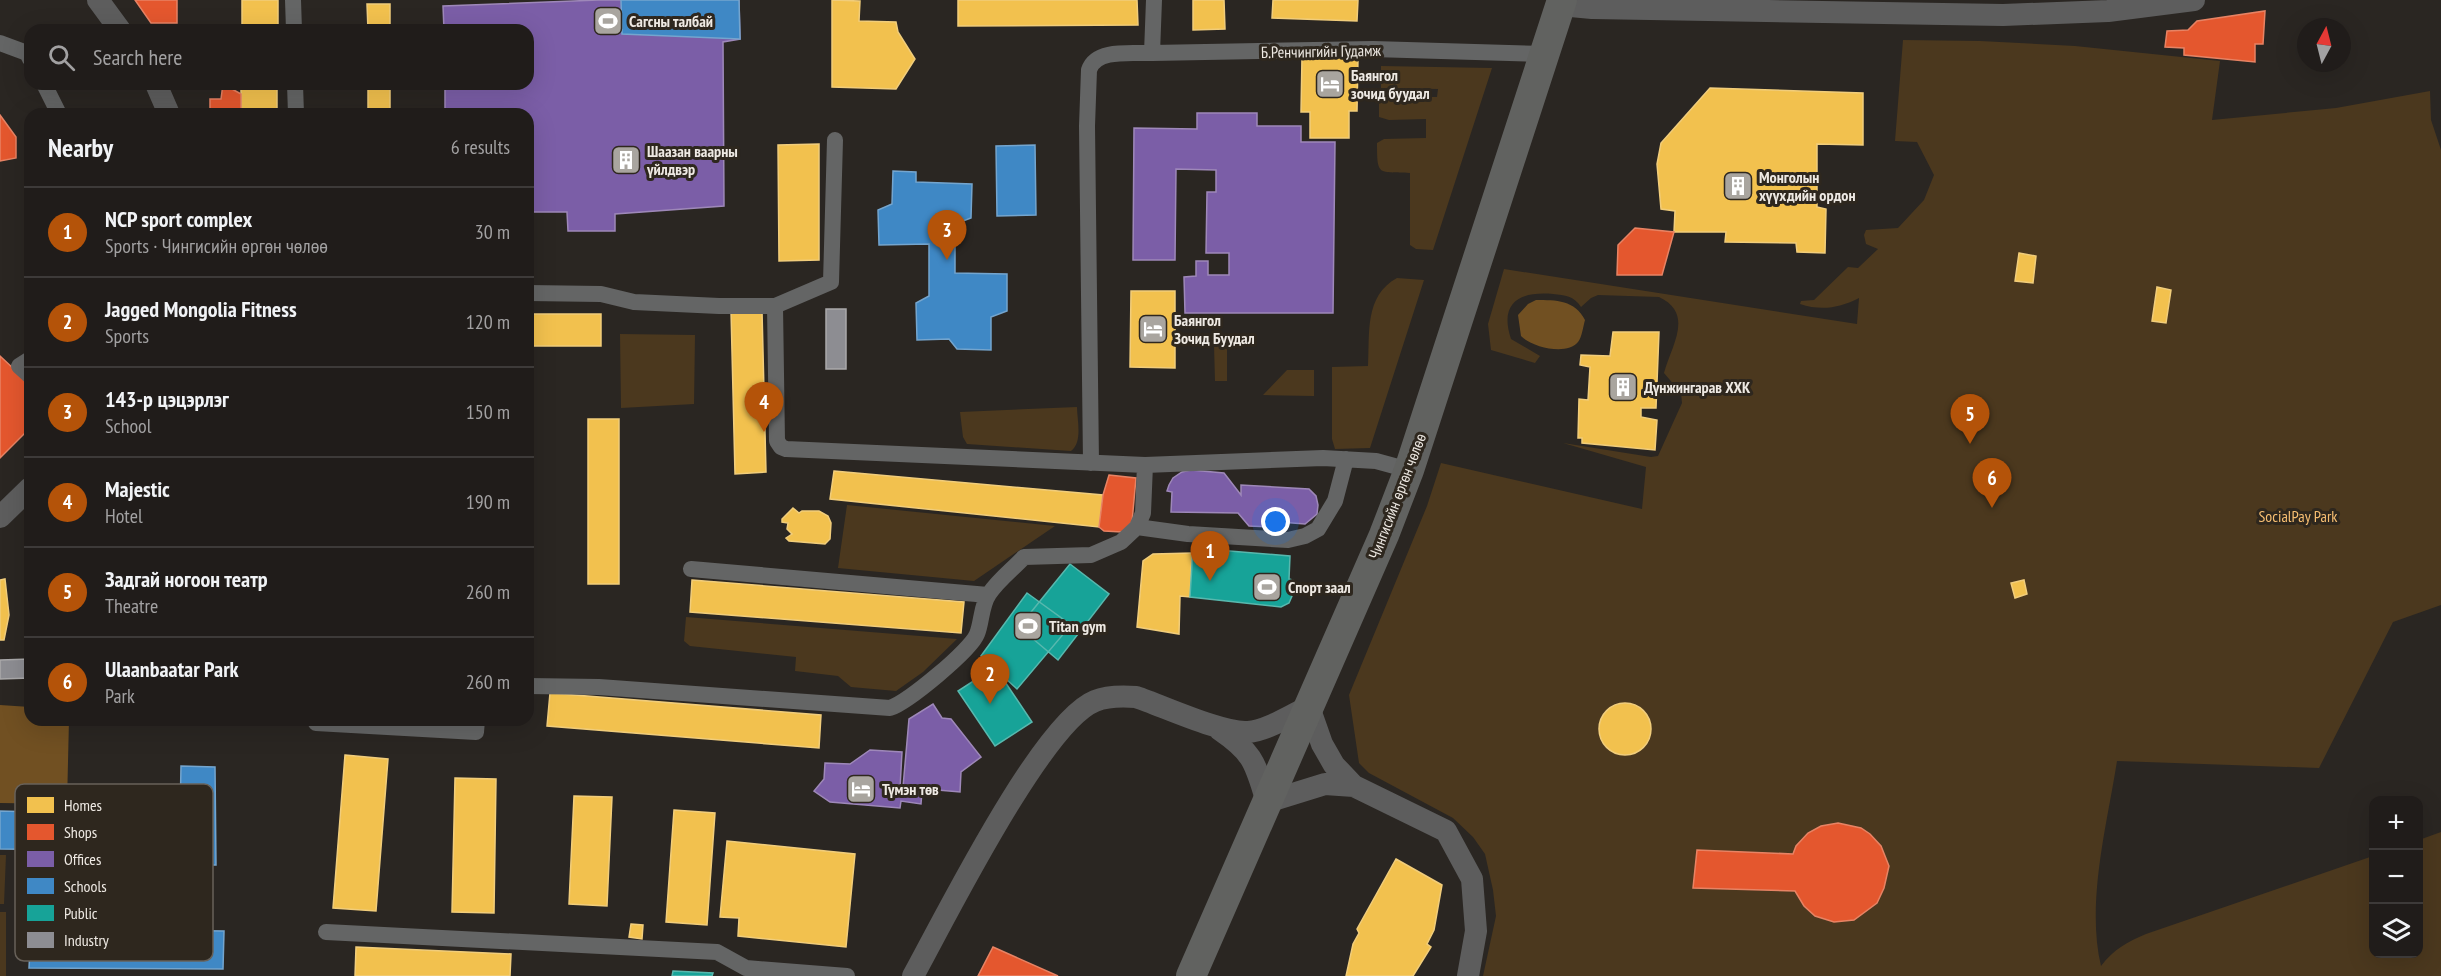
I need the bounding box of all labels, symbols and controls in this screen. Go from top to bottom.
sports icon: Сагсны талбай [592,5,624,37]
place label: Сагсны талбай [629,11,713,31]
north arrow [2297,18,2351,72]
search box [24,24,534,90]
street label: Б.Ренчингийн Гудамж [1261,40,1382,62]
icon: search [45,41,78,74]
text: Search here [93,43,182,71]
place label: Баянгол зочид буудал [1351,65,1430,103]
hotel icon: Баянгол зочид буудал [1314,68,1346,100]
text: Nearby [48,131,113,164]
text: 6 results [451,134,510,160]
place label: Шаазан ваарны үйлдвэр [646,141,738,179]
building icon: Шаазан ваарны үйлдвэр [610,144,642,176]
place label: Монголын хүүхдийн ордон [1759,167,1855,205]
building icon: Монголын хүүхдийн ордон [1722,170,1754,202]
text: NCP sport complex [105,205,252,233]
pin: 3 [928,210,966,260]
text: 1 [63,219,72,245]
text: 30 m [475,219,510,245]
text: Sports · Чингисийн өргөн чөлөө [105,233,328,259]
text: Jagged Mongolia Fitness [105,295,297,323]
text: 2 [63,309,72,335]
text: 120 m [466,309,510,335]
place label: Баянгол Зочид Буудал [1174,310,1255,348]
hotel icon: Баянгол Зочид Буудал [1137,313,1169,345]
text: Sports [105,323,149,349]
building icon: Дүнжингарав ХХК [1607,371,1639,403]
place label: Дүнжингарав ХХК [1644,377,1751,397]
pin: 4 [744,382,783,432]
text: 143-р цэцэрлэг [105,385,229,413]
pin: 5 [1950,394,1990,444]
text: 3 [63,399,72,425]
text: 150 m [466,399,510,425]
text: School [105,413,151,439]
street label: Чингисийн өргөн чөлөө [1364,430,1430,562]
pin: 6 [1972,458,2012,508]
text: Majestic [105,475,170,503]
text: 4 [63,489,72,515]
text: 190 m [466,489,510,515]
text: Hotel [105,503,143,529]
park label: SocialPay Park [2259,506,2338,526]
your location [1261,507,1290,536]
pin: 1 [1190,532,1230,581]
text: Задгай ногоон театр [105,565,268,593]
sports icon: Спорт заал [1251,571,1283,603]
place label: Спорт заал [1288,577,1351,597]
text: 5 [63,579,72,605]
text: 260 m [466,579,510,605]
text: Theatre [105,593,158,619]
sports icon: Titan gym [1012,610,1044,642]
place label: Titan gym [1049,616,1106,636]
pin: 2 [970,654,1010,704]
text: Ulaanbaatar Park [105,655,239,683]
text: 6 [63,669,72,695]
text: 260 m [466,669,510,695]
text: Park [105,683,135,709]
hotel icon: Түмэн төв [845,773,877,805]
place label: Түмэн төв [882,779,939,799]
legend [15,784,213,961]
text: Homes [64,795,102,815]
map controls [2369,796,2423,958]
button: + [2369,796,2423,850]
text: Shops [64,822,97,842]
text: Offices [64,849,101,869]
button: − [2369,850,2423,904]
text: Schools [64,876,107,896]
text: Public [64,903,98,923]
button: layers [2369,904,2423,958]
text: Industry [64,930,109,950]

